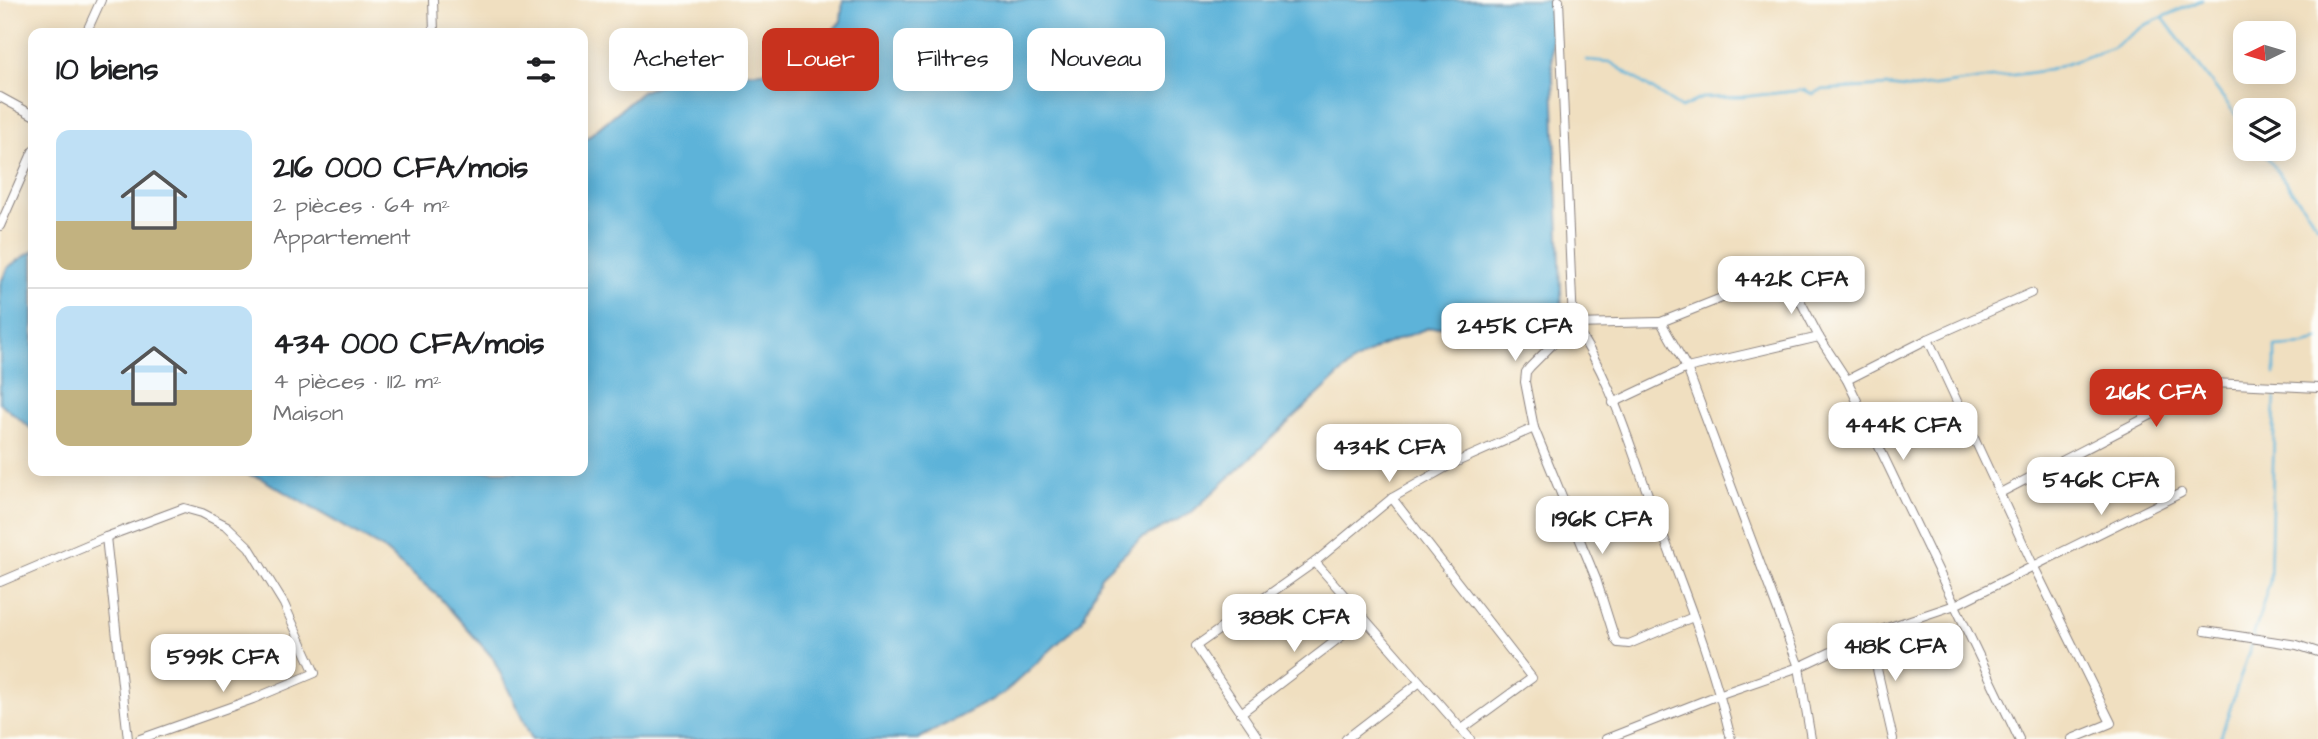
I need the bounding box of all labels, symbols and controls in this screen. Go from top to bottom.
north arrow [2233,21,2296,84]
map controls [2233,21,2296,161]
chip: Acheter [609,28,748,91]
chip: Louer [762,28,879,91]
chip: Filtres [893,28,1013,91]
chip: Nouveau [1027,28,1165,91]
text: 10 biens [56,49,158,91]
icon: filters [522,51,560,89]
button: layers [2233,98,2296,161]
text: 216 000 CFA/mois [273,147,528,189]
icon: home [112,158,196,242]
text: 2 pièces · 64 m² [273,189,450,221]
text: Appartement [273,221,411,253]
pin: 442K CFA [1719,256,1863,316]
text: 442K CFA [1734,263,1848,295]
pin: 245K CFA [1443,304,1587,363]
text: 245K CFA [1457,310,1573,342]
text: 434 000 CFA/mois [273,323,545,365]
icon: home [112,334,196,418]
text: 4 pièces · 112 m² [273,365,442,397]
pin: 216K CFA [2084,370,2228,429]
text: 216K CFA [2106,376,2206,408]
text: Maison [273,397,343,429]
pin: 444K CFA [1831,402,1975,462]
text: 444K CFA [1844,409,1962,441]
pin: 434K CFA [1317,424,1461,484]
text: 434K CFA [1332,431,1446,463]
pin: 546K CFA [2029,458,2173,517]
text: 546K CFA [2043,464,2159,496]
pin: 196K CFA [1530,496,1674,556]
text: 196K CFA [1552,503,1652,535]
pin: 388K CFA [1222,594,1366,654]
text: 388K CFA [1238,601,1350,633]
pin: 418K CFA [1823,624,1967,683]
text: 418K CFA [1843,630,1947,662]
pin: 599K CFA [151,634,295,694]
text: 599K CFA [167,641,279,673]

